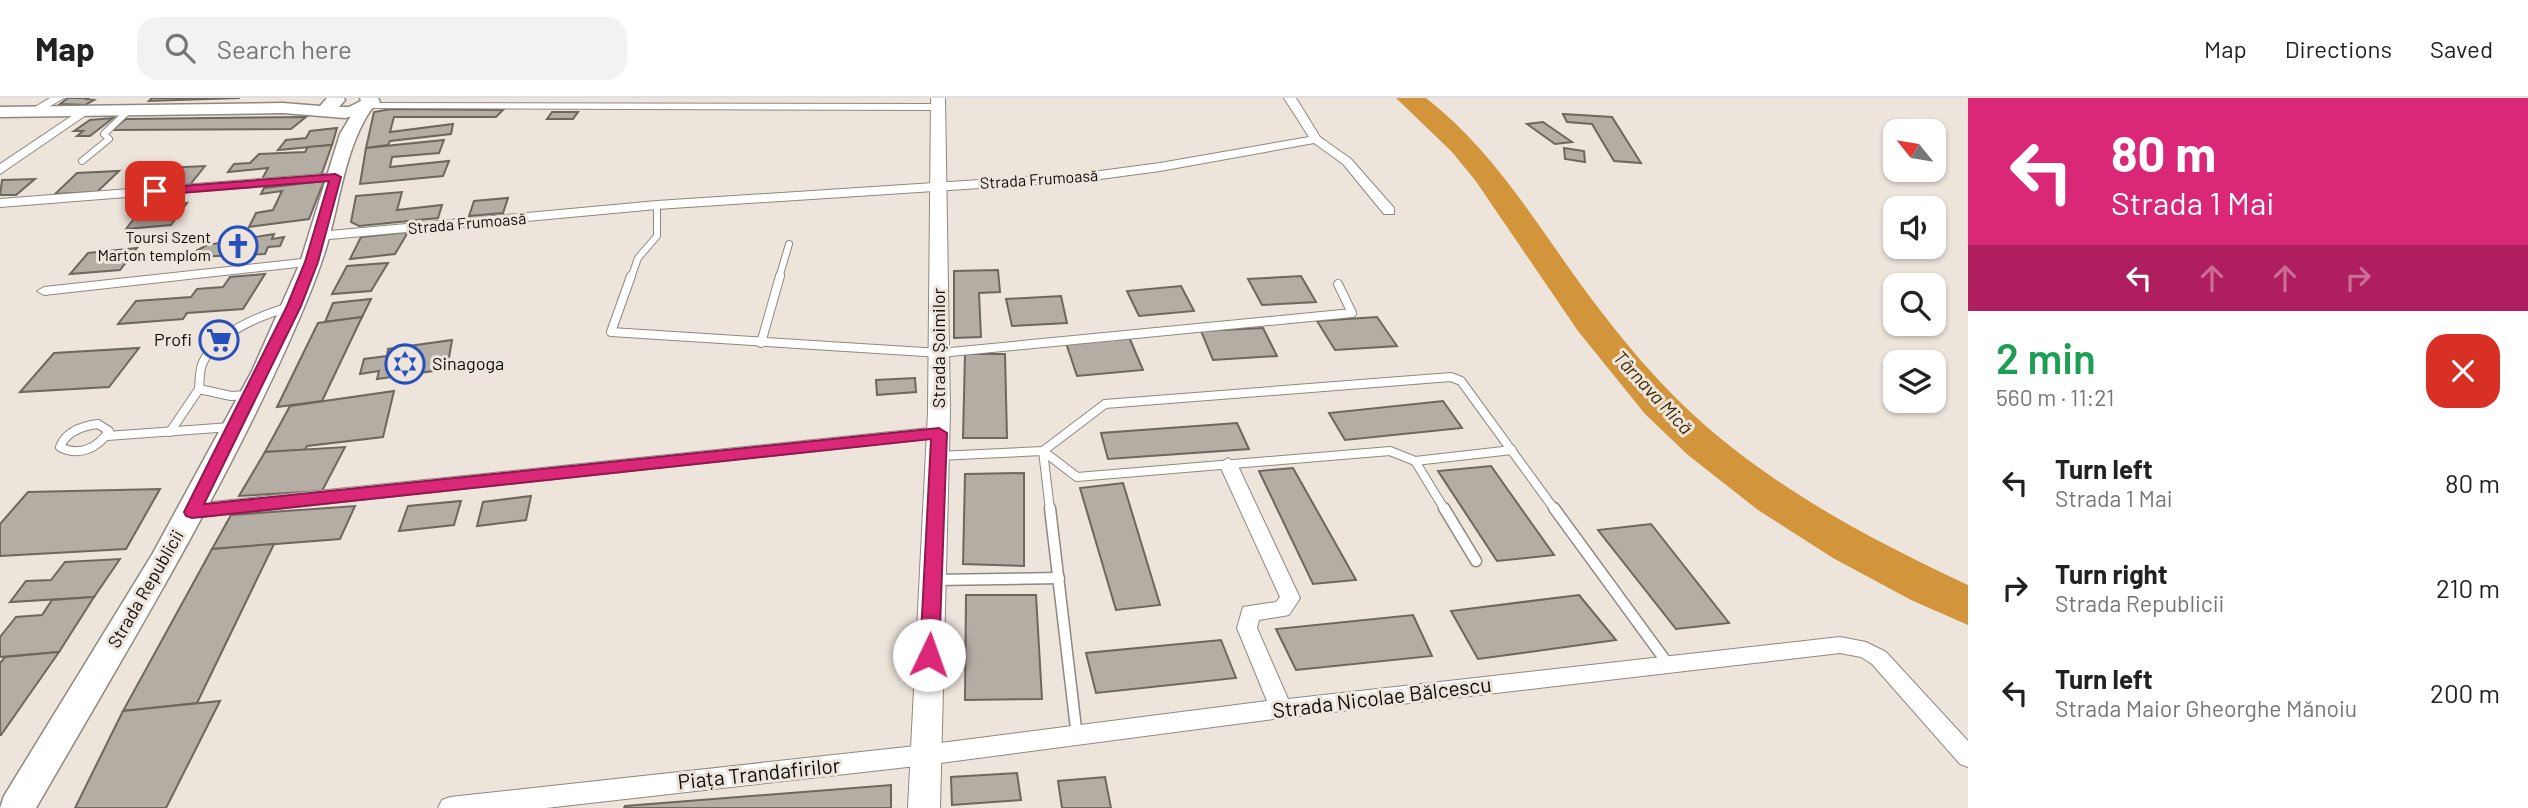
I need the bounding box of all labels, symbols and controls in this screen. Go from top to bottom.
search box [137,17,627,80]
text: Map [35,28,95,68]
icon: search [161,29,199,67]
text: Search here [217,33,352,64]
text: Map [2204,34,2247,63]
text: Directions [2285,34,2392,63]
text: Saved [2430,34,2493,63]
north arrow [1883,119,1946,182]
map controls [1883,119,1946,413]
text: 80 m [2111,123,2216,182]
icon: left [1996,126,2087,217]
pin [125,161,185,221]
street label: Strada Frumoasă [979,165,1099,192]
icon: arrive [136,172,174,210]
text: Strada 1 Mai [2111,183,2275,221]
button: sound [1883,196,1946,259]
street label: Strada Frumoasă [407,208,527,237]
church icon: Toursi Szent Marton templom [217,225,259,267]
place label: Toursi Szent Marton templom [97,227,211,264]
icon: left [2120,259,2158,297]
icon: ahead [2193,259,2231,297]
icon: ahead [2266,259,2304,297]
icon: right [2339,259,2377,297]
button: search [1883,273,1946,336]
street label: Strada Șoimilor [927,287,949,408]
supermarket icon: Profi [198,319,240,361]
place label: Profi [154,328,192,350]
text: 2 min [1996,332,2096,382]
button: close [2426,334,2500,408]
synagogue icon: Sinagoga [384,343,426,385]
water label: Târnava Mică [1609,345,1698,438]
button: layers [1883,350,1946,413]
place label: Sinagoga [432,352,504,374]
text: 560 m · 11:21 [1996,383,2114,411]
text: Turn left [2055,453,2153,484]
icon: left [1996,464,2034,502]
text: 80 m [2445,467,2500,498]
text: Strada 1 Mai [2055,484,2173,512]
street label: Strada Republicii [102,526,188,651]
text: Turn right [2055,558,2168,589]
icon: right [1996,569,2034,607]
text: 210 m [2436,572,2500,603]
text: Strada Republicii [2055,589,2225,617]
position arrow [892,618,966,692]
text: Turn left [2055,663,2153,694]
street label: Strada Nicolae Bălcescu [1271,671,1493,722]
icon: left [1996,674,2034,712]
text: 200 m [2430,677,2500,708]
text: Strada Maior Gheorghe Mănoiu [2055,694,2357,722]
street label: Piața Trandafirilor [676,752,842,793]

